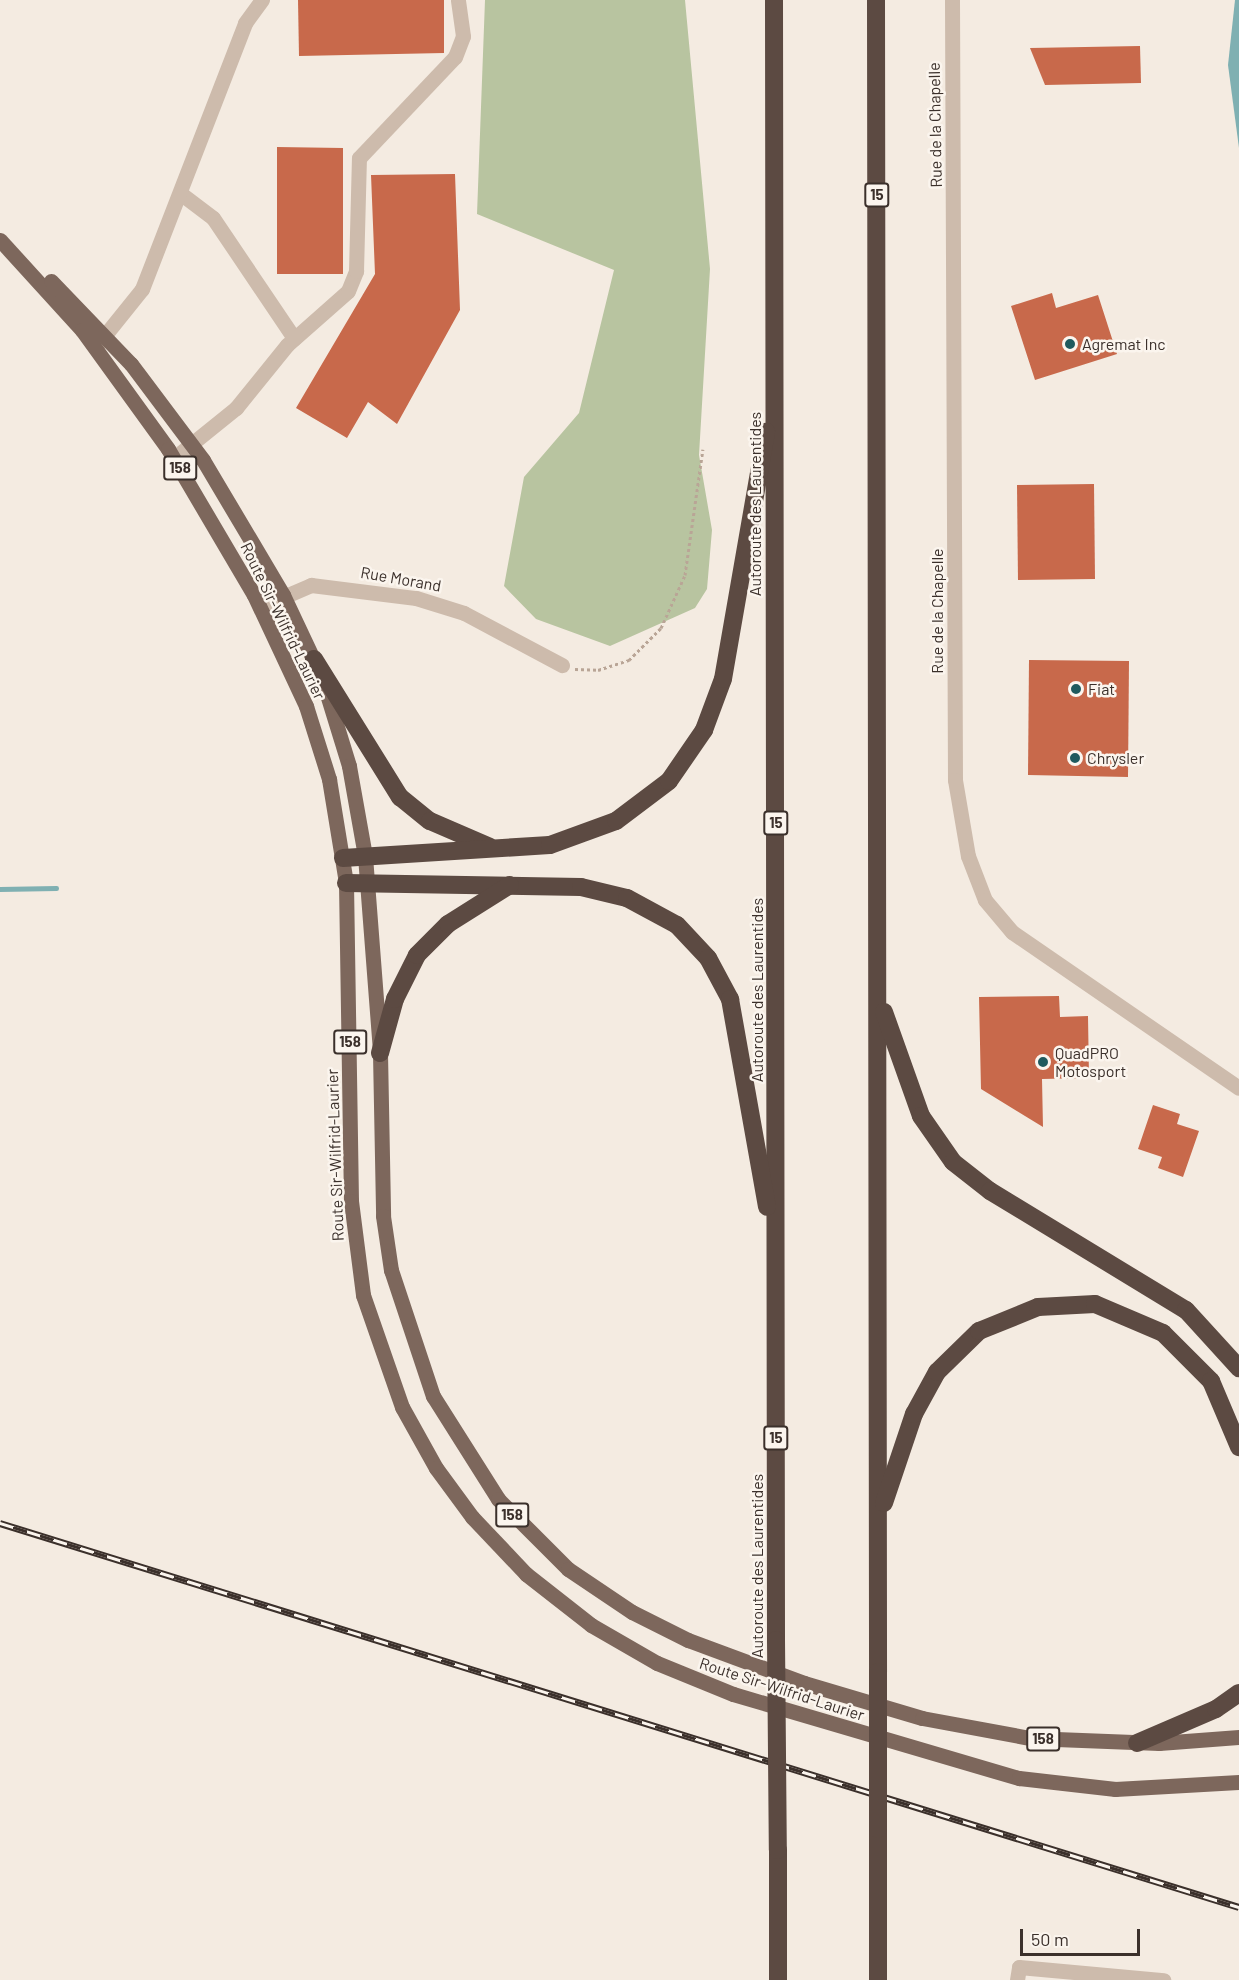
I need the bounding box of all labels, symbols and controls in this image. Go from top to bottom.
street label: Rue de la Chapelle [924,62,946,188]
road number: 15 [864,183,890,207]
place label: Agremat Inc [1082,334,1166,354]
marker: Agremat Inc [1063,337,1077,351]
street label: Autoroute des Laurentides [745,412,765,596]
road number: 158 [162,456,198,480]
street label: Route Sir-Wilfrid-Laurier [237,539,329,703]
street label: Rue de la Chapelle [927,548,947,674]
street label: Rue Morand [359,562,443,596]
place label: Fiat [1088,679,1115,699]
marker: Fiat [1069,682,1083,696]
place label: Chrysler [1087,748,1144,768]
marker: Chrysler [1068,751,1082,765]
road number: 15 [762,811,790,835]
street label: Autoroute des Laurentides [747,898,767,1082]
road number: 158 [332,1030,368,1054]
place label: QuadPRO Motosport [1055,1043,1126,1081]
marker: QuadPRO Motosport [1036,1055,1050,1069]
street label: Route Sir-Wilfrid-Laurier [322,1069,348,1241]
road number: 15 [762,1426,790,1450]
street label: Autoroute des Laurentides [747,1474,767,1658]
road number: 158 [494,1503,530,1527]
street label: Route Sir-Wilfrid-Laurier [697,1653,867,1725]
road number: 158 [1025,1727,1061,1751]
scale bar [1023,1917,1143,1955]
text: 50 m [1031,1928,1069,1950]

